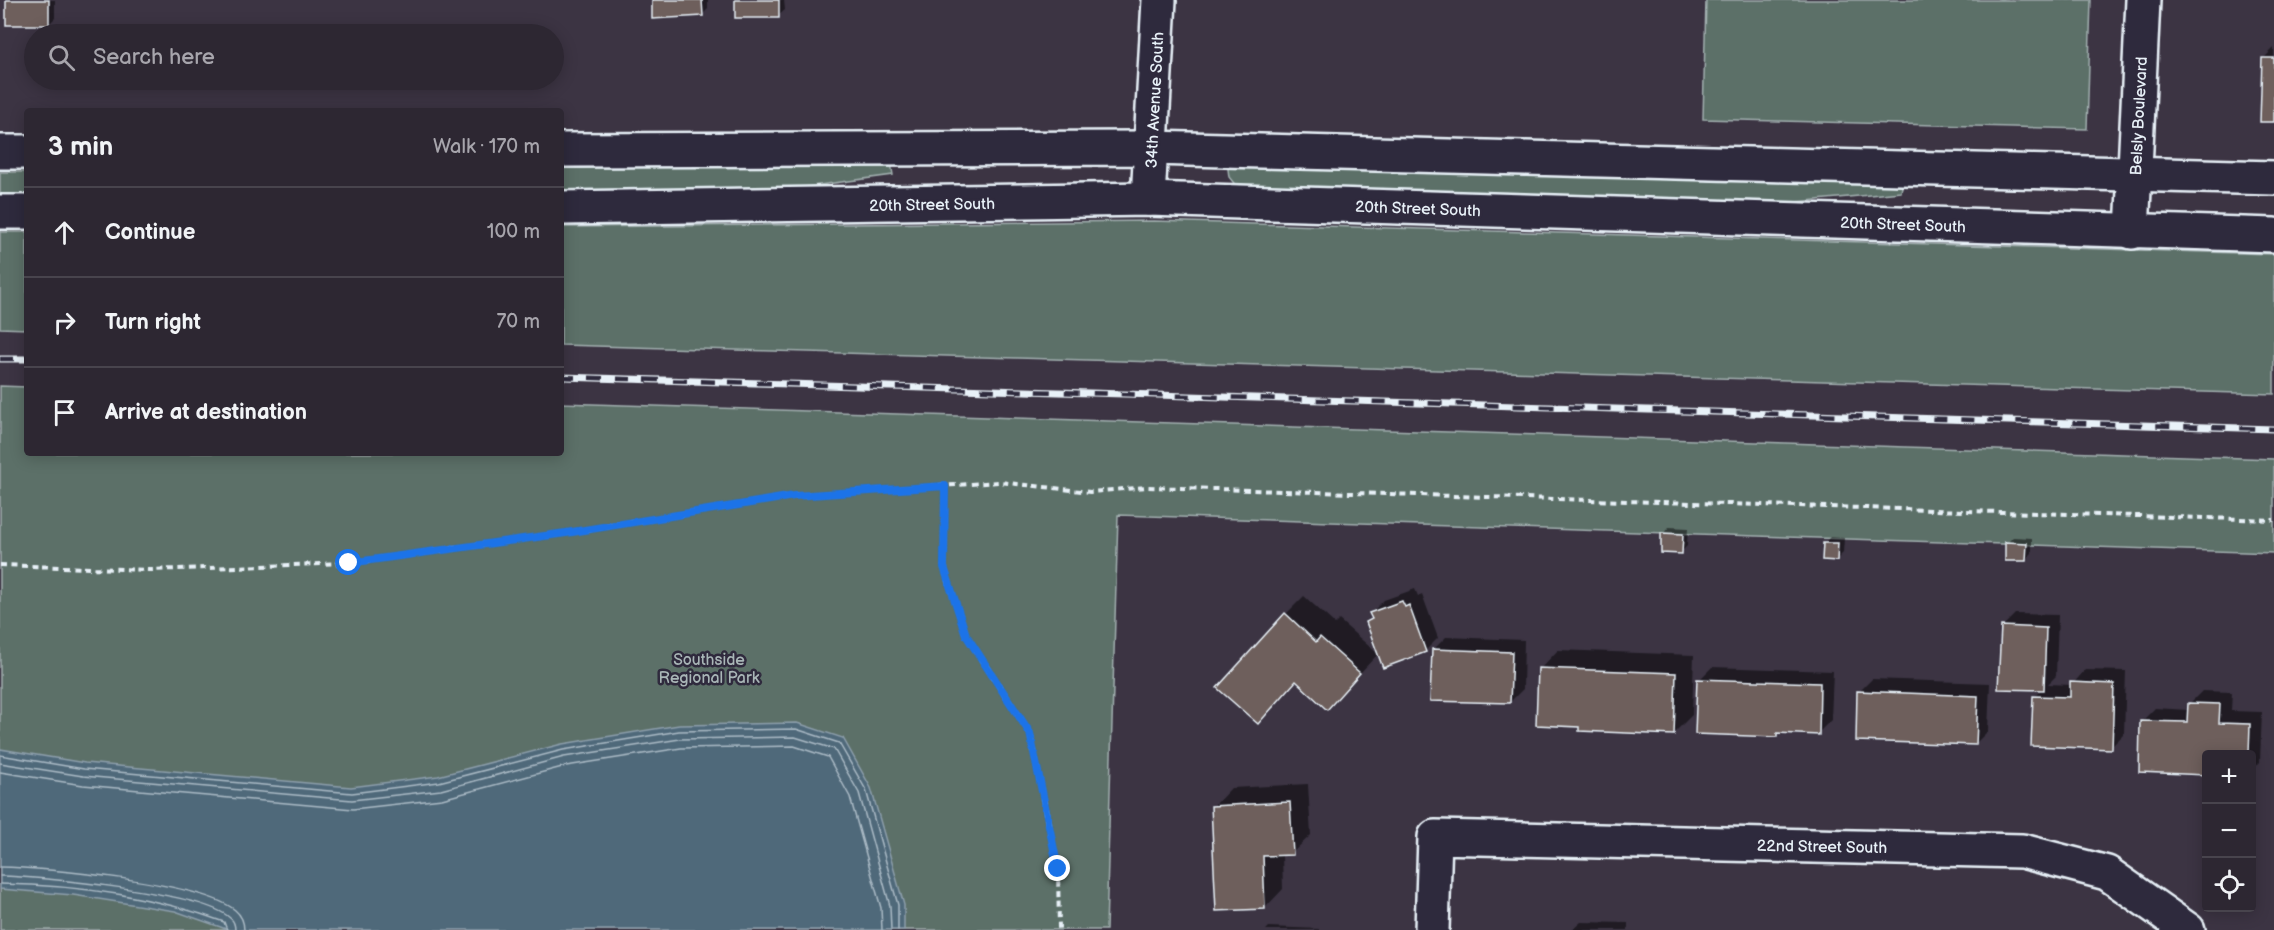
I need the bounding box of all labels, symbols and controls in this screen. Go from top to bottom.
search box [24,24,564,90]
street label: 34th Avenue South [1142,31,1169,169]
icon: search [45,41,78,74]
text: Search here [93,44,215,71]
street label: Belsly Boulevard [2127,56,2152,176]
text: 3 min [48,132,113,163]
text: Walk · 170 m [433,135,540,159]
street label: 20th Street South [869,195,995,216]
street label: 20th Street South [1355,198,1481,221]
street label: 20th Street South [1840,214,1966,237]
icon: ahead [48,216,81,249]
text: Continue [105,219,195,246]
text: 100 m [487,220,540,244]
icon: right [48,306,81,339]
text: Turn right [105,309,201,336]
text: 70 m [496,310,540,334]
icon: arrive [48,396,81,429]
text: Arrive at destination [105,399,307,426]
route start [335,549,361,575]
park label: Southside Regional Park [659,651,760,688]
map controls [2202,750,2256,912]
button: + [2202,750,2256,804]
button: − [2202,804,2256,858]
street label: 22nd Street South [1757,837,1887,858]
route end [1044,855,1070,881]
button: locate [2202,858,2256,912]

